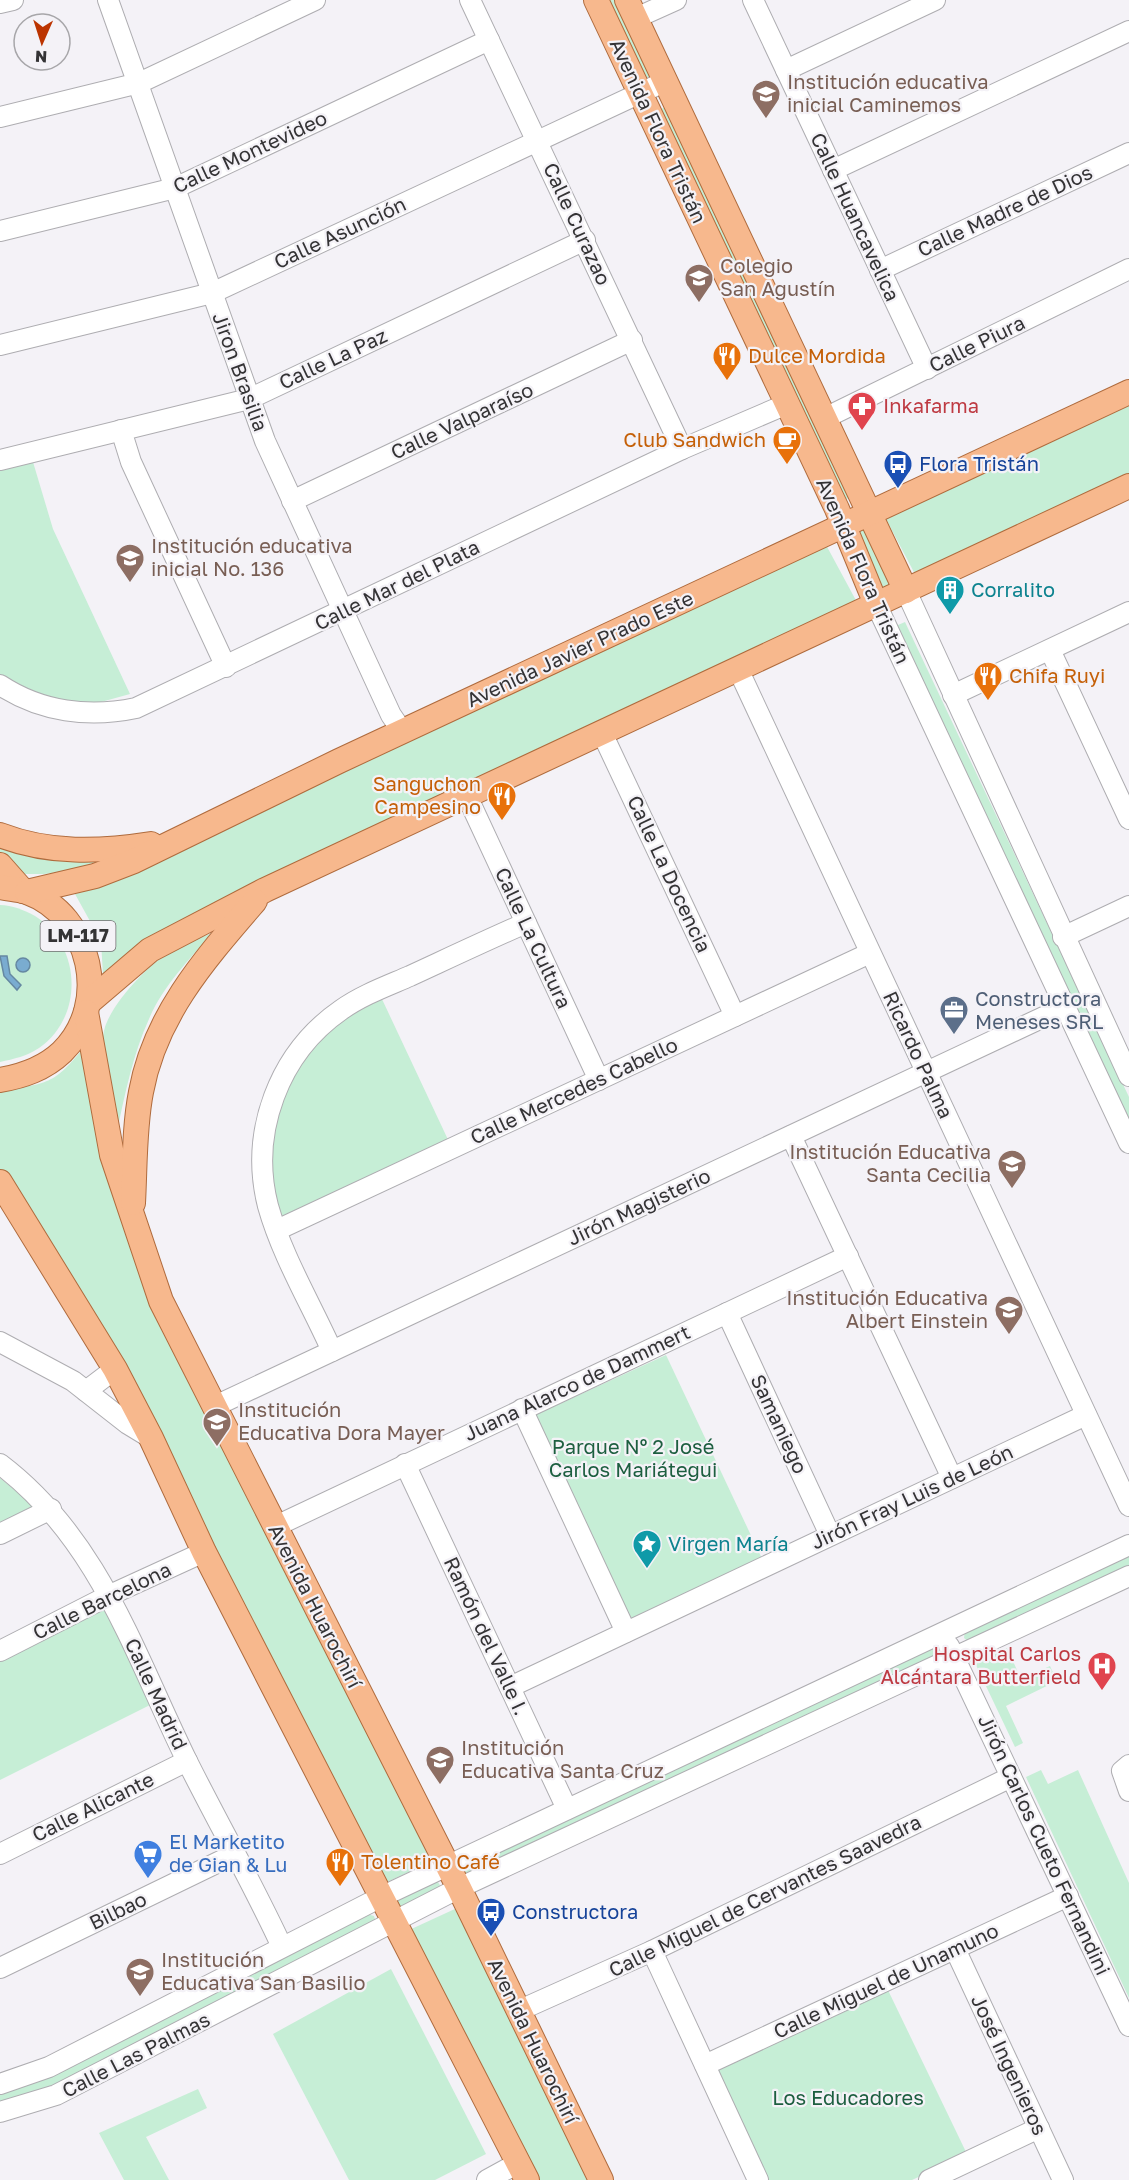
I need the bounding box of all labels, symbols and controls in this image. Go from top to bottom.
north arrow [12,12,72,72]
street label: Avenida Flora Tristán [606,34,712,227]
text: N [35,47,48,67]
place label: Institución educativa inicial Caminemos [787,69,988,116]
school or university icon: Institución educativa inicial Caminemos [750,78,782,120]
street label: Calle Montevideo [169,105,330,197]
street label: Calle Huancavelica [806,129,905,305]
street label: Calle Curazao [539,159,617,289]
street label: Calle Madre de Dios [913,159,1096,261]
street label: Calle Asunción [270,191,409,273]
place label: Colegio San Agustín [720,253,835,300]
school or university icon: Colegio San Agustín [683,262,715,304]
street label: Jiron Brasilia [208,309,274,434]
street label: Calle Piura [925,310,1028,377]
street label: Calle La Paz [275,323,390,394]
restaurant icon: Dulce Mordida [711,340,743,382]
place label: Dulce Mordida [748,343,886,367]
street label: Calle Valparaíso [387,377,537,464]
pharmacy icon: Inkafarma [846,390,878,432]
place label: Inkafarma [883,393,979,417]
cafe icon: Club Sandwich [771,424,803,466]
place label: Club Sandwich [623,427,766,451]
bus stop icon: Flora Tristán [882,448,914,490]
place label: Flora Tristán [919,451,1039,475]
street label: Avenida Flora Tristán [812,474,916,667]
place label: Institución educativa inicial No. 136 [151,533,352,580]
street label: Calle Mar del Plata [310,534,483,634]
school or university icon: Institución educativa inicial No. 136 [114,542,146,584]
building icon: Corralito [934,574,966,616]
place label: Corralito [971,577,1055,601]
street label: Avenida Javier Prado Este [462,585,697,711]
restaurant icon: Chifa Ruyi [972,660,1004,702]
place label: Chifa Ruyi [1009,663,1105,687]
place label: Sanguchon Campesino [373,771,481,818]
restaurant icon: Sanguchon Campesino [486,780,518,822]
street label: Calle La Docencia [623,791,717,956]
street label: Calle La Cultura [491,863,577,1012]
road number: LM-117 [40,921,116,951]
place label: Constructora Meneses SRL [975,986,1103,1033]
street label: Ricardo Palma [879,987,959,1122]
office icon: Constructora Meneses SRL [938,994,970,1036]
street label: Calle Mercedes Cabello [466,1031,681,1149]
place label: Institución Educativa Santa Cecilia [789,1139,991,1186]
school or university icon: Institución Educativa Santa Cecilia [996,1148,1028,1190]
street label: Jirón Magisterio [563,1162,714,1250]
place label: Institución Educativa Albert Einstein [786,1285,988,1332]
school or university icon: Institución Educativa Albert Einstein [993,1294,1025,1336]
street label: Juana Alarco de Dammert [460,1319,693,1445]
street label: Samaniego [746,1370,813,1477]
place label: Institución Educativa Dora Mayer [238,1397,445,1444]
school or university icon: Institución Educativa Dora Mayer [201,1406,233,1448]
park label: Parque Nº 2 José Carlos Mariátegui [549,1434,717,1481]
street label: Jirón Fray Luis de León [807,1439,1016,1553]
street label: Avenida Huarochirí [264,1520,368,1693]
place icon: Virgen María [631,1528,663,1570]
place label: Virgen María [668,1531,789,1555]
street label: Ramón del Valle I. [440,1553,534,1719]
street label: Calle Barcelona [29,1556,175,1644]
street label: Calle Madrid [121,1634,193,1753]
place label: Hospital Carlos Alcántara Butterfield [880,1641,1081,1688]
hospital icon: Hospital Carlos Alcántara Butterfield [1086,1650,1118,1692]
street label: Jirón Carlos Cueto Fernandini [974,1711,1116,1979]
place label: Institución Educativa Santa Cruz [461,1735,664,1782]
school or university icon: Institución Educativa Santa Cruz [424,1744,456,1786]
street label: Calle Alicante [28,1766,157,1846]
street label: Calle Miguel de Cervantes Saavedra [605,1809,925,1981]
place label: El Marketito de Gian & Lu [169,1829,287,1876]
supermarket icon: El Marketito de Gian & Lu [132,1838,164,1880]
restaurant icon: Tolentino Café [324,1846,356,1888]
place label: Tolentino Café [361,1849,500,1873]
street label: Bilbao [85,1886,150,1934]
bus stop icon: Constructora [475,1896,507,1938]
place label: Constructora [512,1899,638,1923]
street label: Calle Miguel de Unamuno [769,1917,1002,2043]
place label: Institución Educativa San Basilio [161,1947,365,1994]
street label: Avenida Huarochirí [483,1954,585,2129]
school or university icon: Institución Educativa San Basilio [124,1956,156,1998]
street label: José Ingenieros [967,1991,1053,2139]
street label: Calle Las Palmas [58,2006,214,2102]
park label: Los Educadores [772,2085,924,2109]

